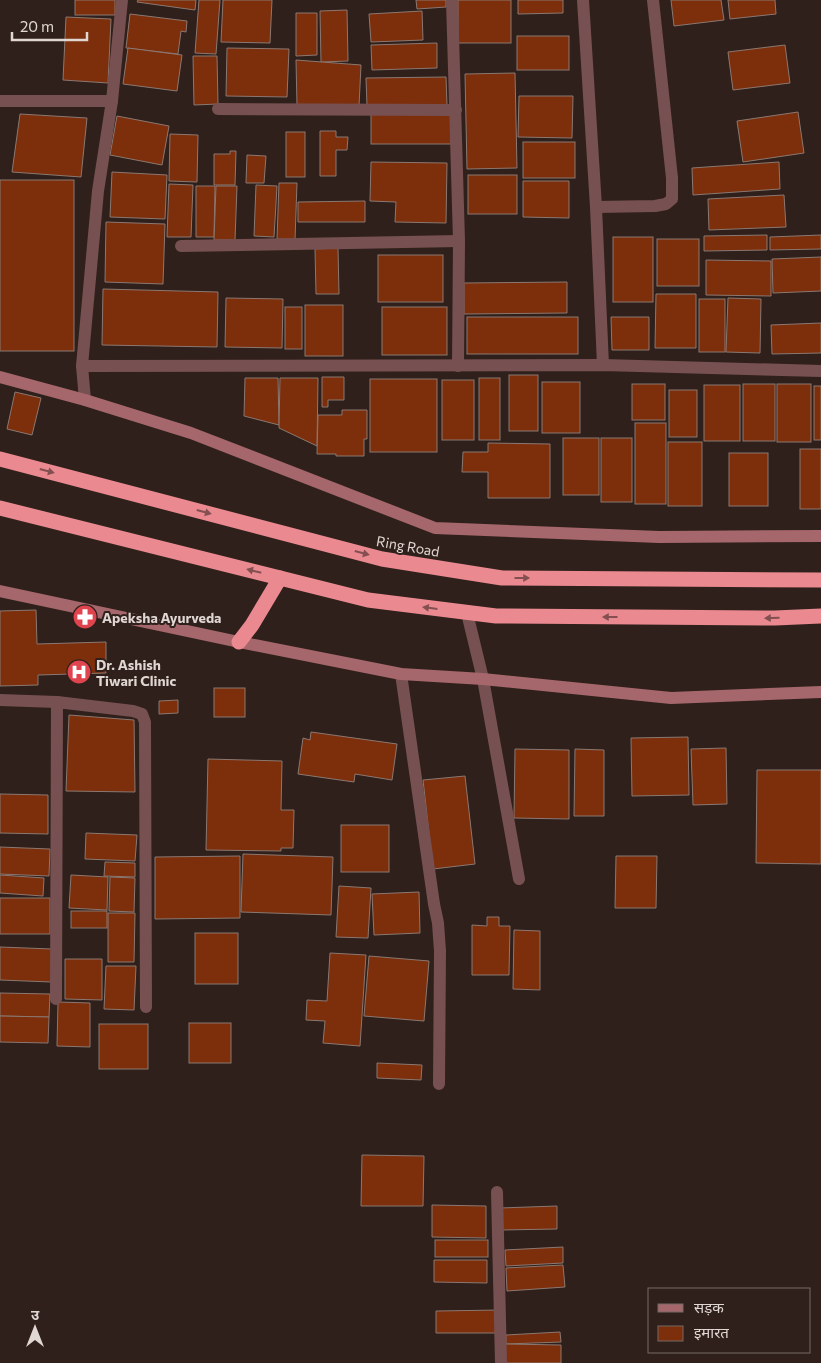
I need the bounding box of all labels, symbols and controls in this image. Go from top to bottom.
scale bar [12,10,88,42]
text: 20 m [20,17,54,35]
one-way arrow [40,468,55,476]
one-way arrow [197,509,212,517]
street label: Ring Road [375,532,441,560]
one-way arrow [354,550,369,558]
one-way arrow [247,567,262,575]
one-way arrow [514,574,530,582]
pharmacy icon: Apeksha Ayurveda [72,604,98,630]
one-way arrow [422,604,438,612]
place label: Apeksha Ayurveda [102,609,222,626]
one-way arrow [602,613,618,621]
one-way arrow [764,614,780,622]
place label: Dr. Ashish Tiwari Clinic [96,656,176,689]
hospital icon: Dr. Ashish Tiwari Clinic [66,659,92,685]
legend [648,1288,811,1353]
text: सड़क [694,1298,724,1316]
north arrow [10,1303,60,1353]
text: उ [31,1306,40,1323]
text: इमारत [694,1323,729,1341]

